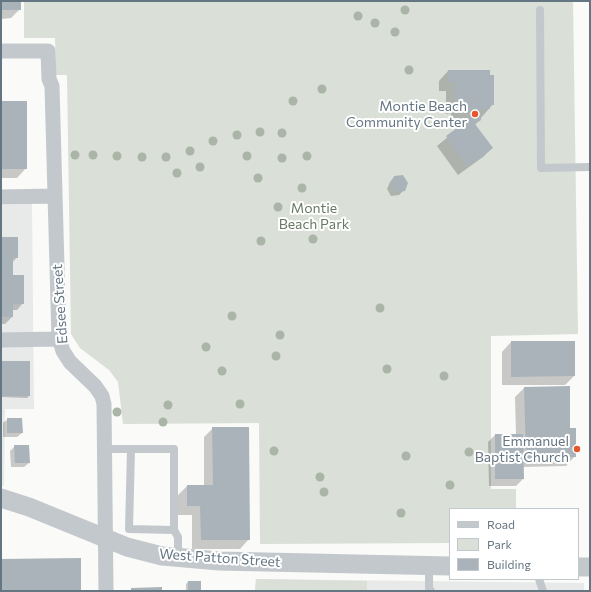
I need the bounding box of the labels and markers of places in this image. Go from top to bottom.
place label: Montie Beach Community Center [346,98,467,130]
marker: Montie Beach Community Center [470,109,480,119]
place label: Emmanuel Baptist Church [475,433,569,466]
marker: Emmanuel Baptist Church [572,444,582,454]

